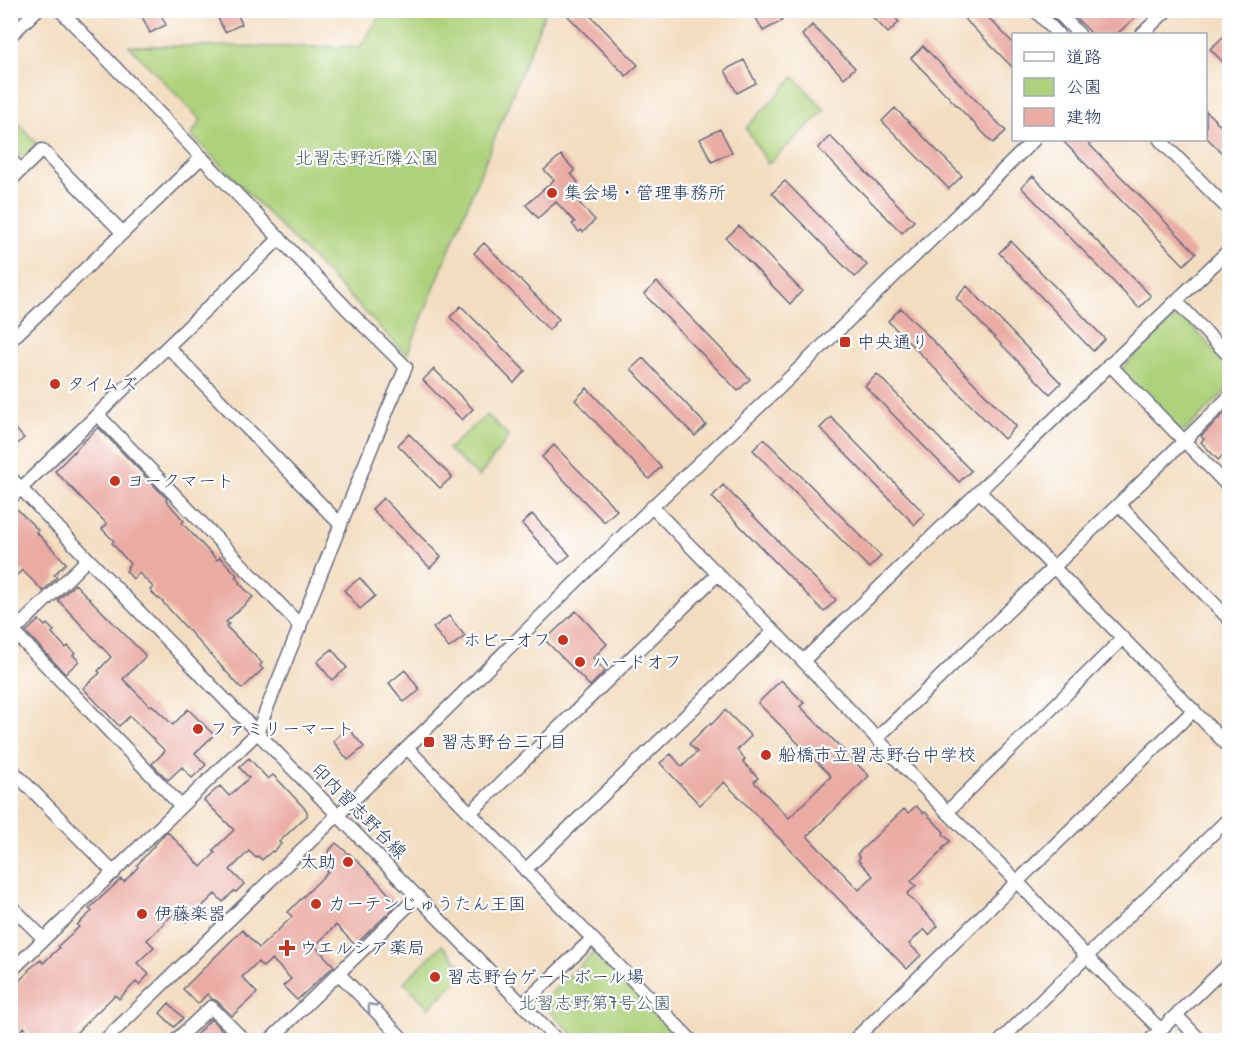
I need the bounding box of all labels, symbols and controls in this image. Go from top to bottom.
legend [1012,33,1207,141]
text: 道路 [1066,44,1102,69]
text: 公園 [1066,74,1102,99]
text: 建物 [1066,104,1102,129]
park label: 北習志野近隣公園 [295,145,439,170]
place label: 集会場・管理事務所 [564,180,726,205]
marker: 集会場・管理事務所 [545,186,559,200]
place label: 中央通り [857,329,929,354]
marker: 中央通り [838,335,852,349]
place label: タイムズ [67,371,138,396]
marker: タイムズ [48,377,62,391]
place label: ヨークマート [127,468,234,493]
marker: ヨークマート [108,474,122,488]
place label: ホビーオフ [463,627,551,652]
marker: ホビーオフ [556,633,570,647]
place label: ハードオフ [592,649,682,674]
marker: ハードオフ [573,655,587,669]
place label: ファミリーマート [210,716,354,741]
marker: ファミリーマート [191,722,205,736]
place label: 習志野台三丁目 [441,729,567,754]
marker: 習志野台三丁目 [422,735,436,749]
place label: 船橋市立習志野台中学校 [778,742,976,767]
marker: 船橋市立習志野台中学校 [759,748,773,762]
street label: 印内習志野台線 [306,757,413,864]
place label: 太助 [300,849,336,874]
marker: 太助 [341,855,355,869]
place label: カーテンじゅうたん王国 [328,891,526,916]
marker: カーテンじゅうたん王国 [309,897,323,911]
place label: 伊藤楽器 [154,901,226,926]
marker: 伊藤楽器 [135,907,149,921]
place label: ウエルシア薬局 [299,935,425,960]
marker: ウエルシア薬局 [280,941,294,955]
place label: 習志野台ゲートボール場 [447,964,644,989]
marker: 習志野台ゲートボール場 [428,970,442,984]
park label: 北習志野第7号公園 [519,990,671,1015]
one-way arrow [368,1004,379,1015]

